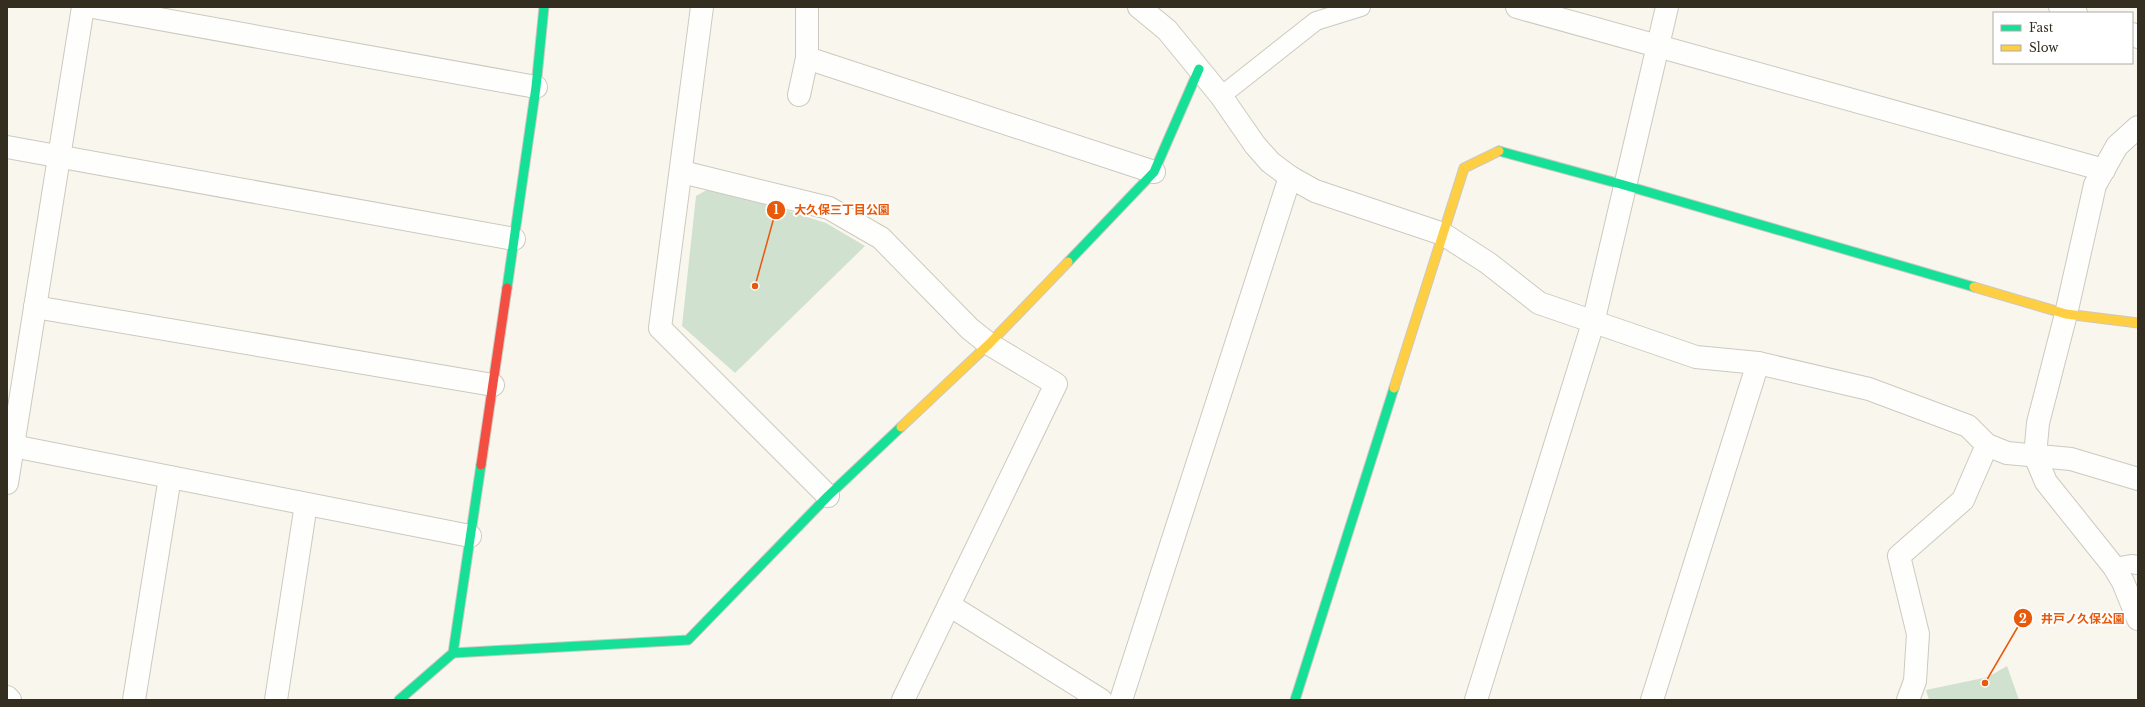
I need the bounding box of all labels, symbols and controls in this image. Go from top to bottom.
legend [1993,12,2133,64]
text: Fast [2029,20,2054,35]
text: Slow [2029,40,2059,55]
callout: 大久保三丁目公園 [766,198,898,222]
text: 1 [773,202,779,217]
text: 大久保三丁目公園 [794,202,890,217]
callout: 井戸ノ久保公園 [2013,606,2133,630]
text: 2 [2019,611,2027,626]
text: 井戸ノ久保公園 [2041,611,2125,626]

